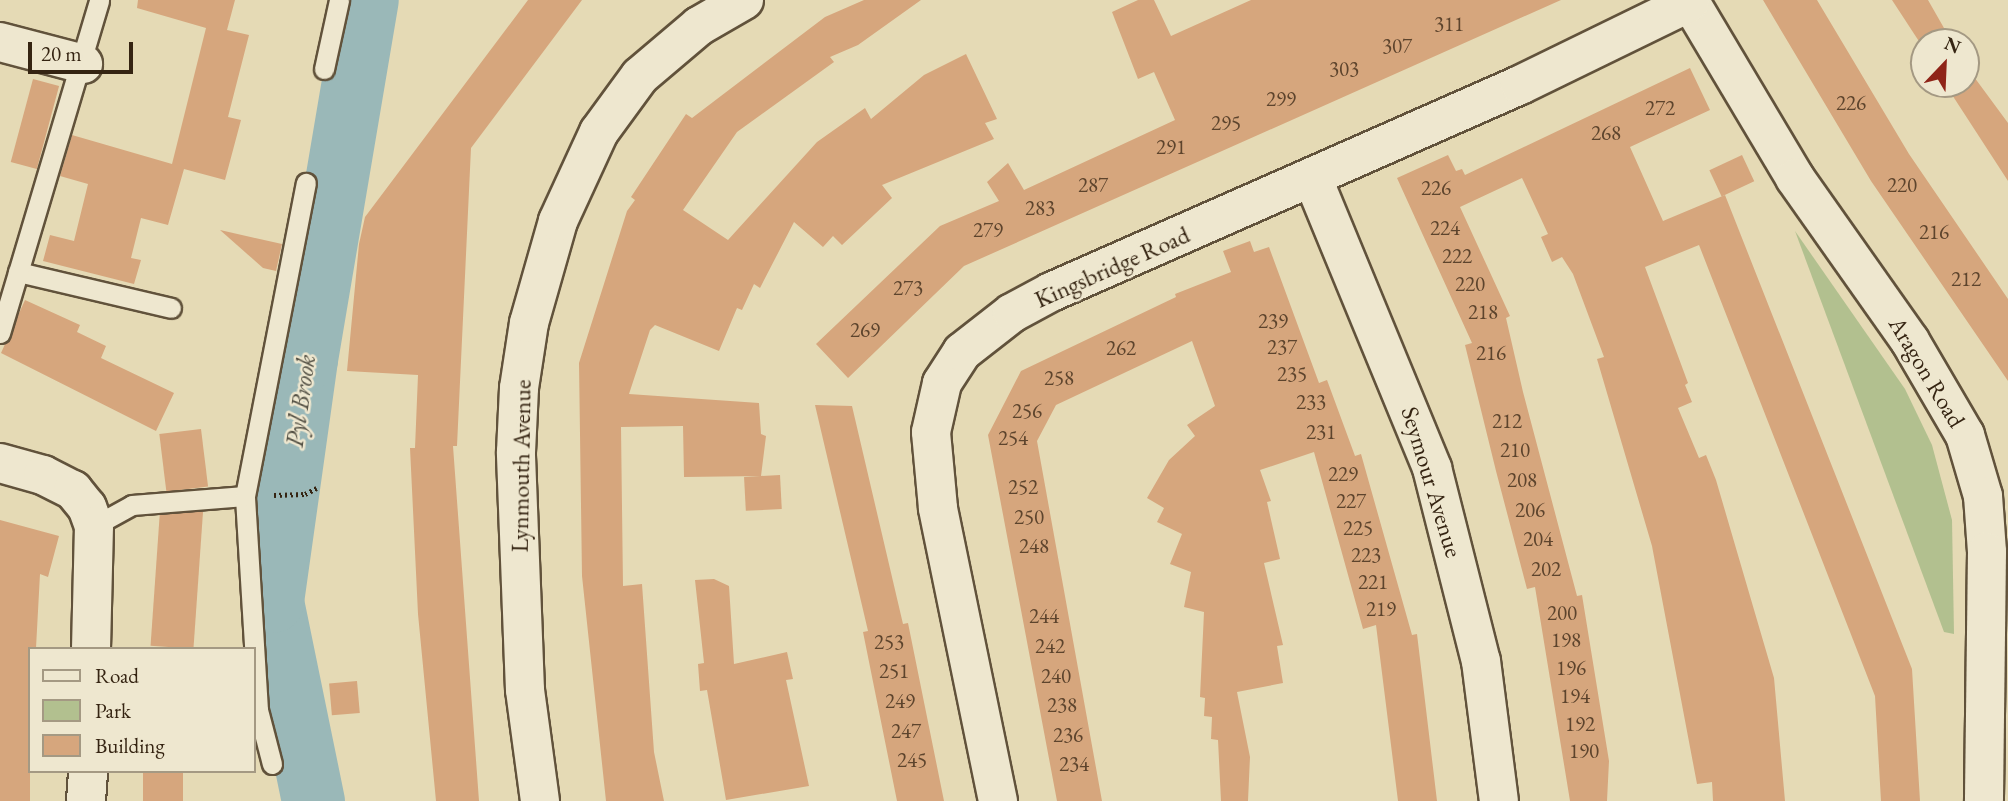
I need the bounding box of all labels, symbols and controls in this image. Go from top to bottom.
house number: 311 [1434,11,1464,37]
scale bar [32,28,136,72]
north arrow [1910,28,1980,98]
text: N [1941,31,1965,60]
house number: 307 [1382,33,1412,59]
text: 20 m [41,40,82,67]
house number: 303 [1329,56,1359,82]
house number: 299 [1266,86,1296,112]
house number: 226 [1836,90,1866,116]
house number: 272 [1645,95,1675,121]
house number: 295 [1211,110,1241,136]
house number: 268 [1591,120,1621,146]
house number: 291 [1156,134,1186,160]
house number: 287 [1078,172,1108,198]
house number: 220 [1887,172,1917,198]
house number: 226 [1421,175,1451,201]
house number: 283 [1025,195,1055,221]
house number: 224 [1430,215,1460,241]
house number: 279 [973,217,1003,243]
house number: 216 [1919,219,1949,245]
street label: Kingsbridge Road [1030,220,1194,314]
house number: 222 [1442,243,1472,269]
house number: 212 [1951,266,1981,292]
house number: 220 [1455,271,1485,297]
house number: 273 [893,275,923,301]
house number: 218 [1468,299,1498,325]
house number: 239 [1258,308,1288,334]
street label: Aragon Road [1883,311,1971,433]
house number: 269 [850,317,880,343]
house number: 237 [1267,334,1297,360]
house number: 262 [1106,335,1136,361]
house number: 216 [1476,340,1506,366]
water label: Pyl Brook [279,352,323,450]
house number: 235 [1277,361,1307,387]
house number: 258 [1044,365,1074,391]
street label: Lynmouth Avenue [505,379,537,553]
house number: 233 [1296,389,1326,415]
house number: 256 [1012,398,1042,424]
street label: Seymour Avenue [1395,403,1469,561]
house number: 212 [1492,408,1522,434]
house number: 231 [1306,419,1336,445]
house number: 254 [998,425,1028,451]
house number: 210 [1500,437,1530,463]
house number: 229 [1328,461,1358,487]
house number: 208 [1507,467,1537,493]
house number: 252 [1008,474,1038,500]
house number: 227 [1336,488,1366,514]
house number: 206 [1515,497,1545,523]
house number: 250 [1014,504,1044,530]
house number: 225 [1343,515,1373,541]
house number: 204 [1523,526,1553,552]
house number: 248 [1019,533,1049,559]
house number: 223 [1351,542,1381,568]
house number: 202 [1531,556,1561,582]
house number: 221 [1358,569,1388,595]
house number: 219 [1366,596,1396,622]
house number: 200 [1547,600,1577,626]
house number: 244 [1029,603,1059,629]
house number: 198 [1551,627,1581,653]
house number: 253 [874,629,904,655]
house number: 242 [1035,633,1065,659]
legend [28,647,256,773]
house number: 196 [1556,655,1586,681]
house number: 251 [879,658,909,684]
text: Road [95,662,139,689]
house number: 240 [1041,663,1071,689]
house number: 194 [1560,683,1590,709]
house number: 249 [885,688,915,714]
house number: 238 [1047,692,1077,718]
text: Park [95,697,131,724]
house number: 192 [1565,711,1595,737]
house number: 247 [891,718,921,744]
house number: 236 [1053,722,1083,748]
text: Building [95,732,165,759]
house number: 190 [1569,738,1599,764]
house number: 245 [897,747,927,773]
house number: 234 [1059,751,1089,777]

